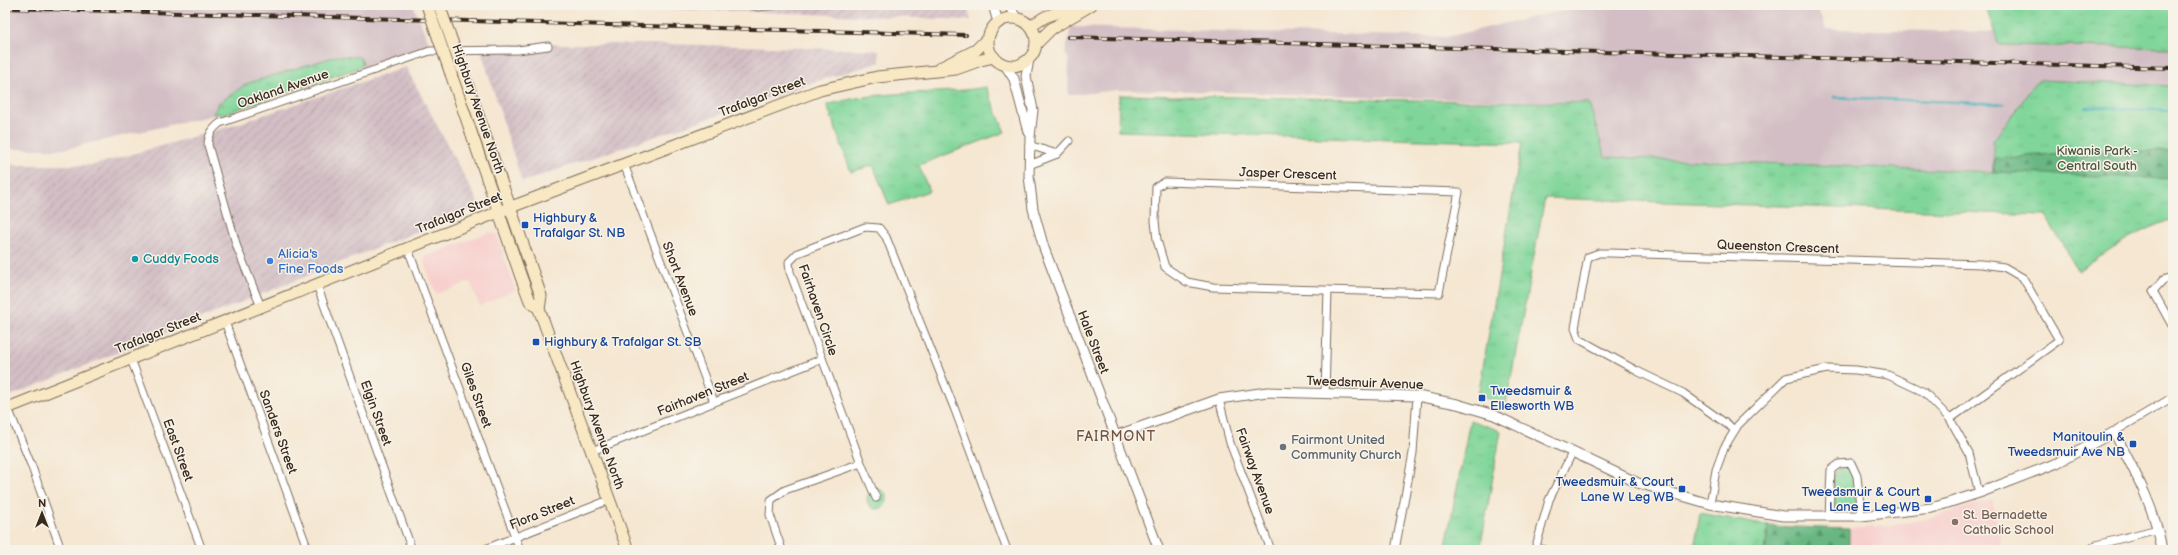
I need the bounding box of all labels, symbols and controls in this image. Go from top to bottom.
street label: Highbury Avenue North [448,42,508,176]
street label: Oakland Avenue [235,66,331,112]
street label: Trafalgar Street [717,73,807,121]
park label: Kiwanis Park - Central South [2056,143,2138,174]
street label: Jasper Crescent [1239,164,1337,184]
street label: Trafalgar Street [414,189,504,237]
place label: Highbury & Trafalgar St. NB [533,210,625,241]
marker: Highbury & Trafalgar St. NB [520,220,530,230]
street label: Queenston Crescent [1717,237,1839,257]
street label: Short Avenue [658,240,702,319]
place label: Alicia's Fine Foods [278,246,344,277]
place label: Cuddy Foods [143,251,219,267]
marker: Cuddy Foods [130,254,140,264]
marker: Alicia's Fine Foods [265,256,275,266]
street label: Fairhaven Circle [795,262,841,358]
street label: Hale Street [1074,308,1112,376]
street label: Trafalgar Street [113,309,203,357]
place label: Highbury & Trafalgar St. SB [544,334,701,350]
marker: Highbury & Trafalgar St. SB [531,337,541,347]
street label: Highbury Avenue North [566,358,628,492]
street label: Giles Street [457,360,495,430]
street label: Fairhaven Street [655,368,751,420]
street label: Tweedsmuir Avenue [1306,373,1424,393]
street label: Elgin Street [357,378,395,448]
place label: Tweedsmuir & Ellesworth WB [1490,383,1574,414]
street label: Sanders Street [255,388,301,476]
marker: Tweedsmuir & Ellesworth WB [1477,393,1487,403]
street label: East Street [159,417,197,483]
street label: Fairway Avenue [1232,426,1278,517]
district label: FAIRMONT [1076,428,1156,445]
place label: Manitoulin & Tweedsmuir Ave NB [2008,429,2125,460]
place label: Fairmont United Community Church [1291,432,1401,463]
marker: Manitoulin & Tweedsmuir Ave NB [2128,439,2138,449]
marker: Fairmont United Community Church [1278,442,1288,452]
place label: Tweedsmuir & Court Lane W Leg WB [1556,474,1674,505]
marker: Tweedsmuir & Court Lane W Leg WB [1677,484,1687,494]
place label: Tweedsmuir & Court Lane E Leg WB [1802,484,1920,515]
north arrow [22,493,62,533]
street label: Flora Street [507,493,577,533]
marker: Tweedsmuir & Court Lane E Leg WB [1923,494,1933,504]
text: N [38,497,46,510]
place label: St. Bernadette Catholic School [1963,507,2054,538]
marker: St. Bernadette Catholic School [1950,517,1960,527]

